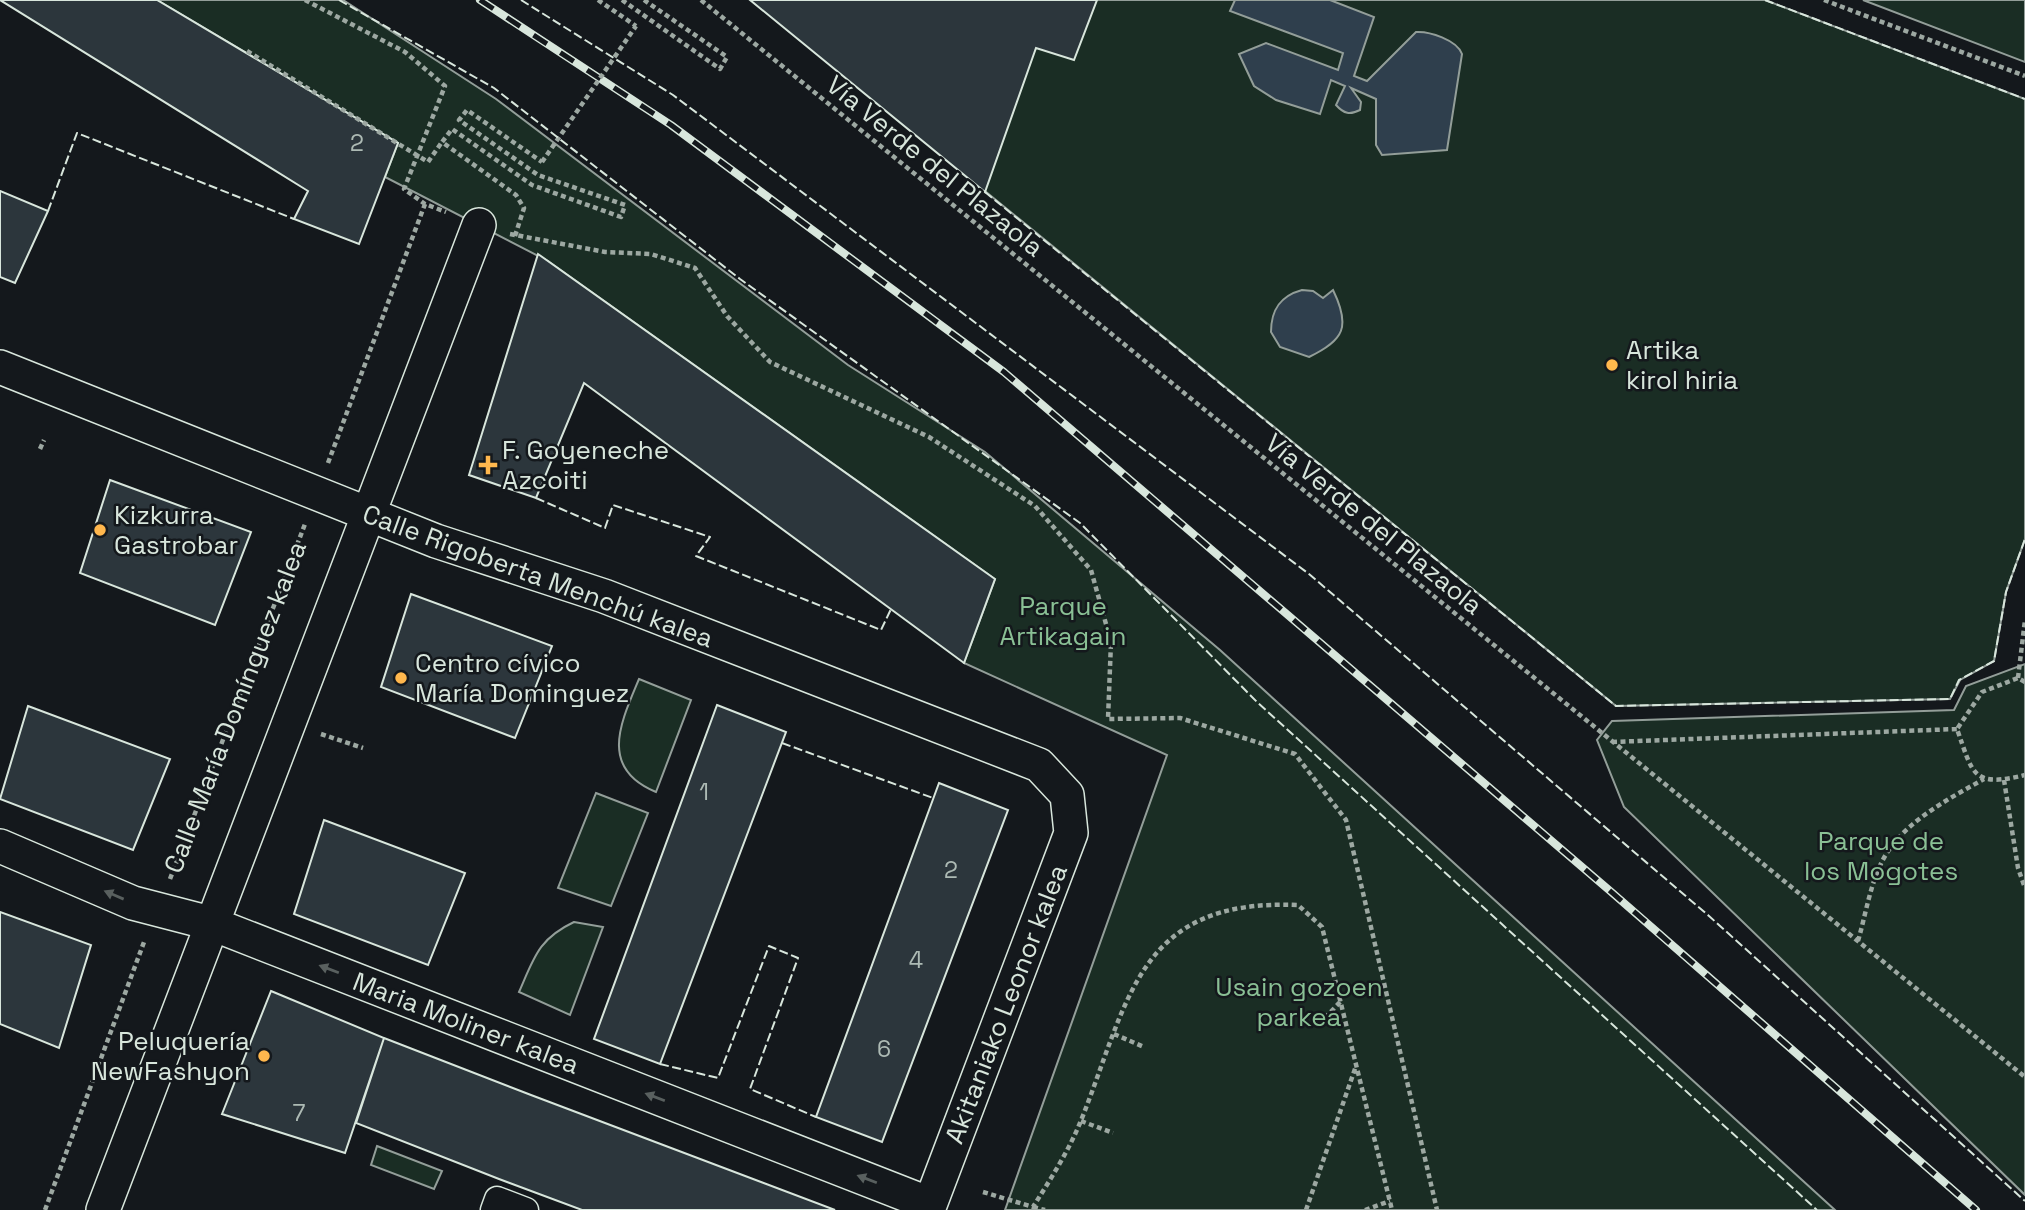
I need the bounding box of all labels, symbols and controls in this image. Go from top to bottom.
street label: Vía Verde del Plazaola [819,68,1051,264]
house number: 2 [350,128,364,158]
place label: Artika kirol hiria [1626,333,1738,397]
marker: Artika kirol hiria [1604,357,1620,373]
street label: Vía Verde del Plazaola [1258,426,1490,622]
place label: F. Goyeneche Azcoiti [502,433,669,497]
marker: F. Goyeneche Azcoiti [480,457,496,473]
street label: Calle Rigoberta Menchú kalea [358,497,718,655]
place label: Kizkurra Gastrobar [114,498,238,562]
marker: Kizkurra Gastrobar [92,522,108,538]
street label: Calle María Domínguez kalea [156,536,314,878]
park label: Parque Artikagain [1000,589,1126,653]
place label: Centro cívico María Dominguez [415,646,629,710]
marker: Centro cívico María Dominguez [393,670,409,686]
house number: 1 [699,777,709,807]
park label: Parque de los Mogotes [1804,824,1958,888]
house number: 2 [944,855,958,885]
street label: Akitaniako Leonor kalea [937,860,1075,1148]
one-way arrow [104,889,124,901]
house number: 4 [909,945,923,975]
one-way arrow [318,964,339,975]
street label: Maria Moliner kalea [348,964,584,1082]
park label: Usain gozoen parkea [1215,970,1383,1034]
place label: Peluquería NewFashyon [91,1024,250,1088]
house number: 6 [877,1034,891,1064]
marker: Peluquería NewFashyon [256,1048,272,1064]
one-way arrow [644,1091,665,1102]
house number: 7 [293,1098,306,1128]
one-way arrow [856,1174,877,1185]

